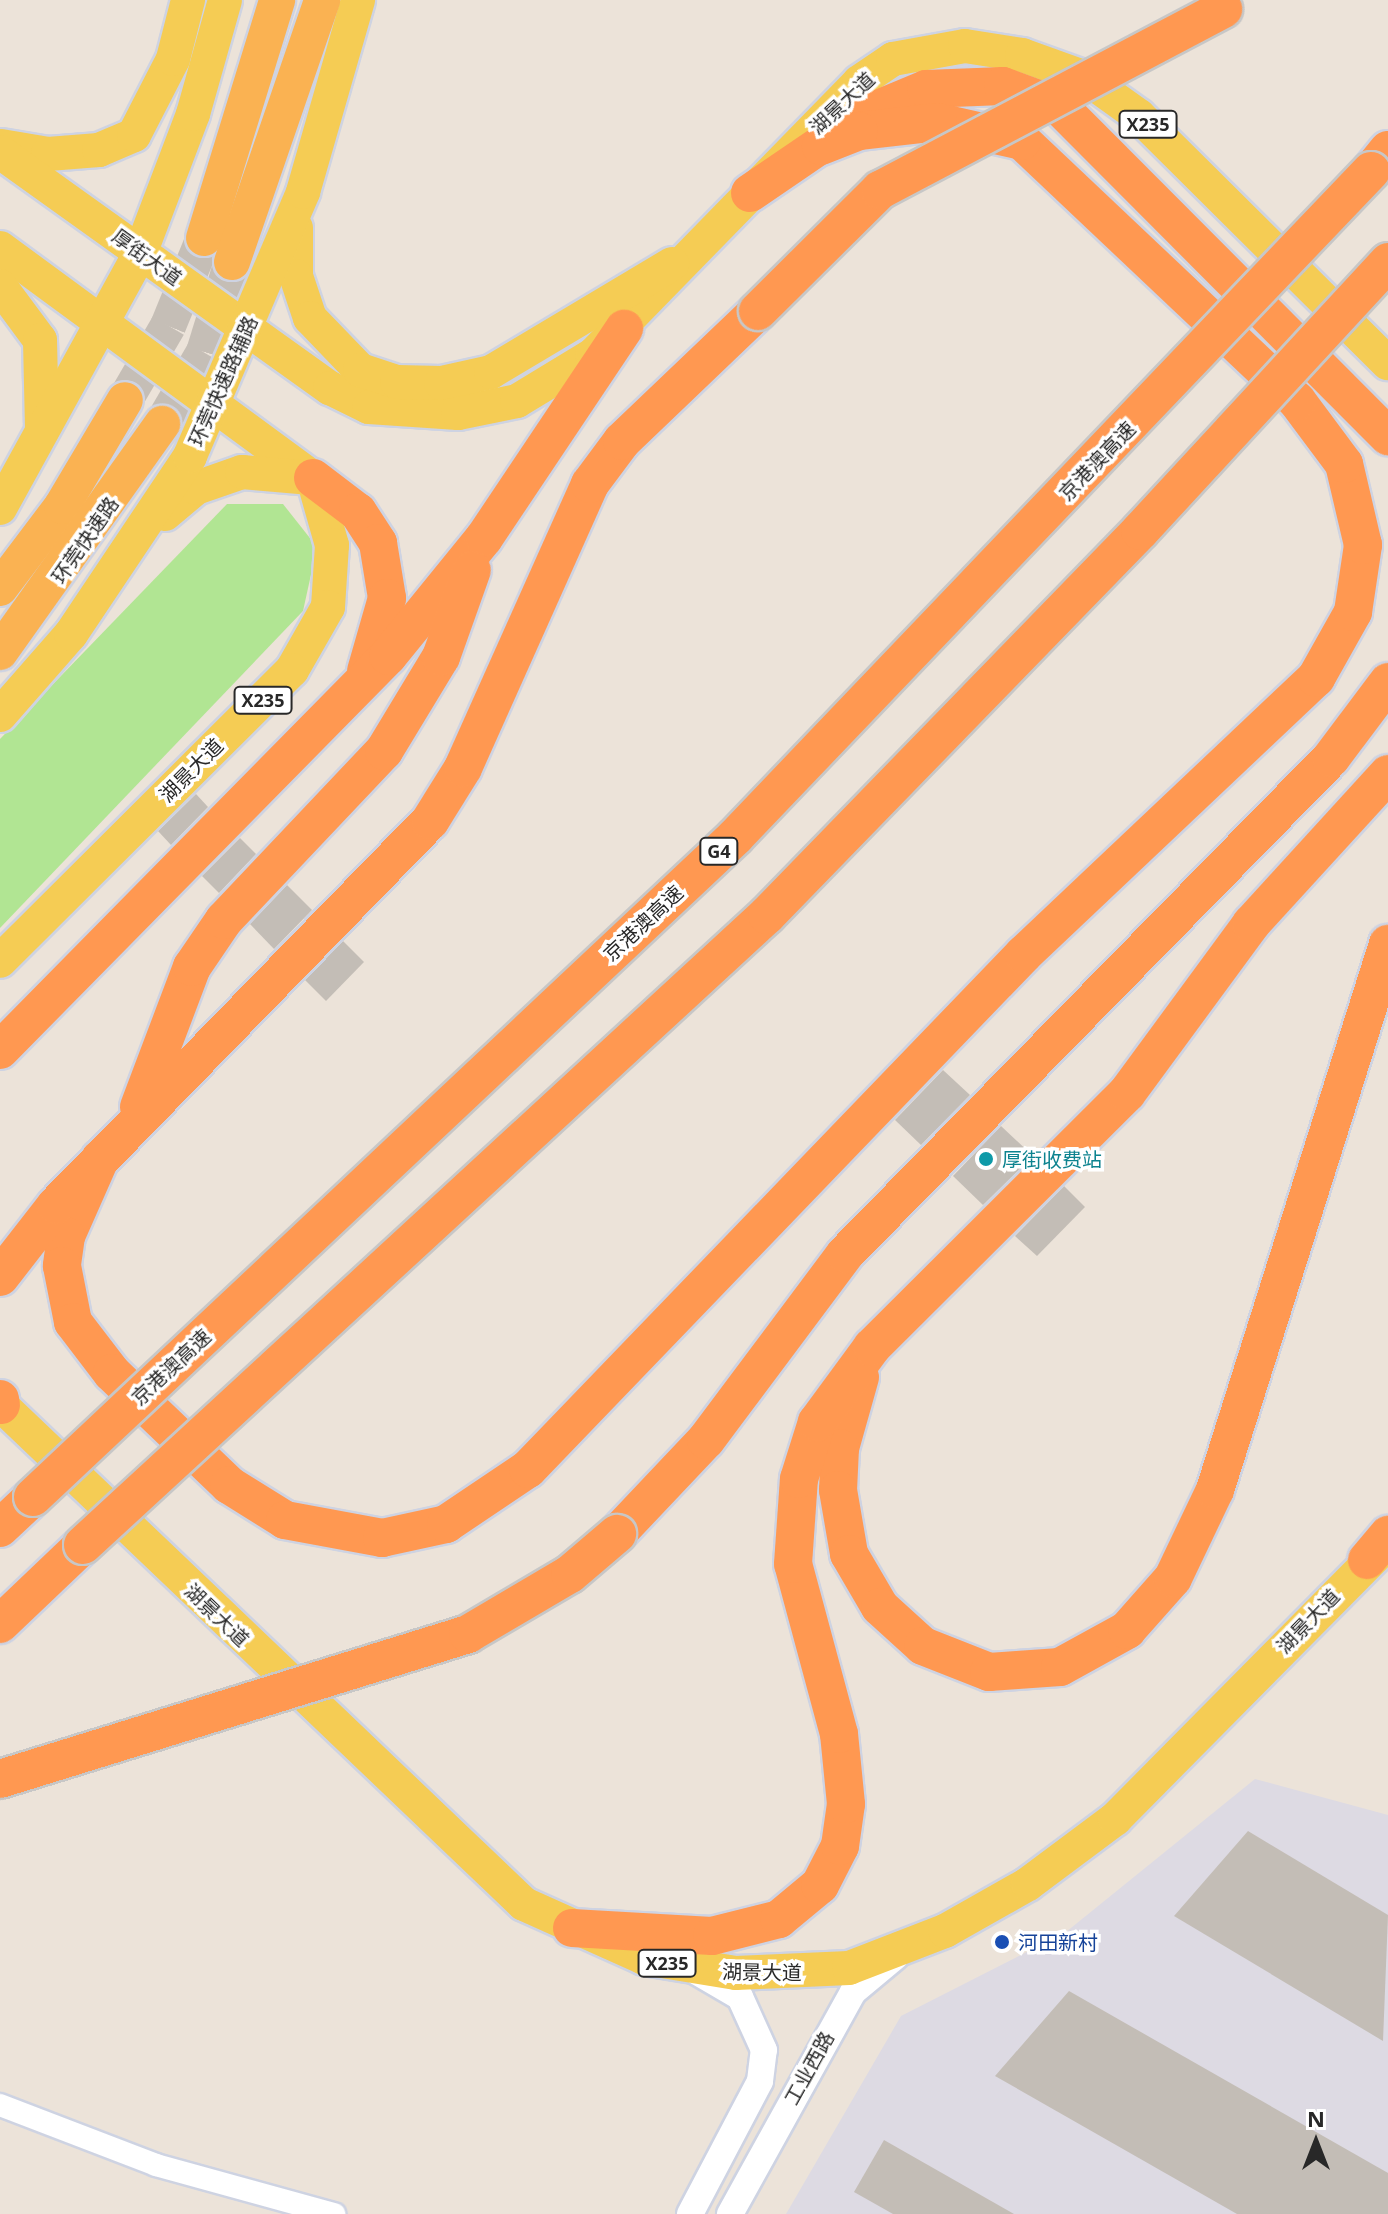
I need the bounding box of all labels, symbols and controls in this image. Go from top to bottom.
street label: 湖景大道 [805,67,879,139]
road number: X235 [1118,110,1178,138]
street label: 厚街大道 [108,224,186,290]
street label: 环莞快速路辅路 [184,312,262,450]
street label: 京港澳高速 [1054,417,1140,505]
street label: 环莞快速路 [46,492,124,588]
road number: X235 [233,686,293,714]
street label: 湖景大道 [154,733,228,807]
road number: G4 [699,837,739,865]
street label: 京港澳高速 [598,880,688,966]
place label: 厚街收费站 [1002,1147,1102,1171]
marker: 厚街收费站 [977,1150,995,1168]
street label: 京港澳高速 [126,1324,216,1410]
street label: 湖景大道 [180,1579,254,1651]
street label: 湖景大道 [1272,1584,1344,1658]
place label: 河田新村 [1018,1930,1098,1954]
marker: 河田新村 [993,1933,1011,1951]
road number: X235 [637,1949,697,1977]
street label: 湖景大道 [722,1959,802,1985]
street label: 工业西路 [779,2027,839,2109]
north arrow [1276,2102,1356,2182]
text: N [1307,2103,1325,2133]

